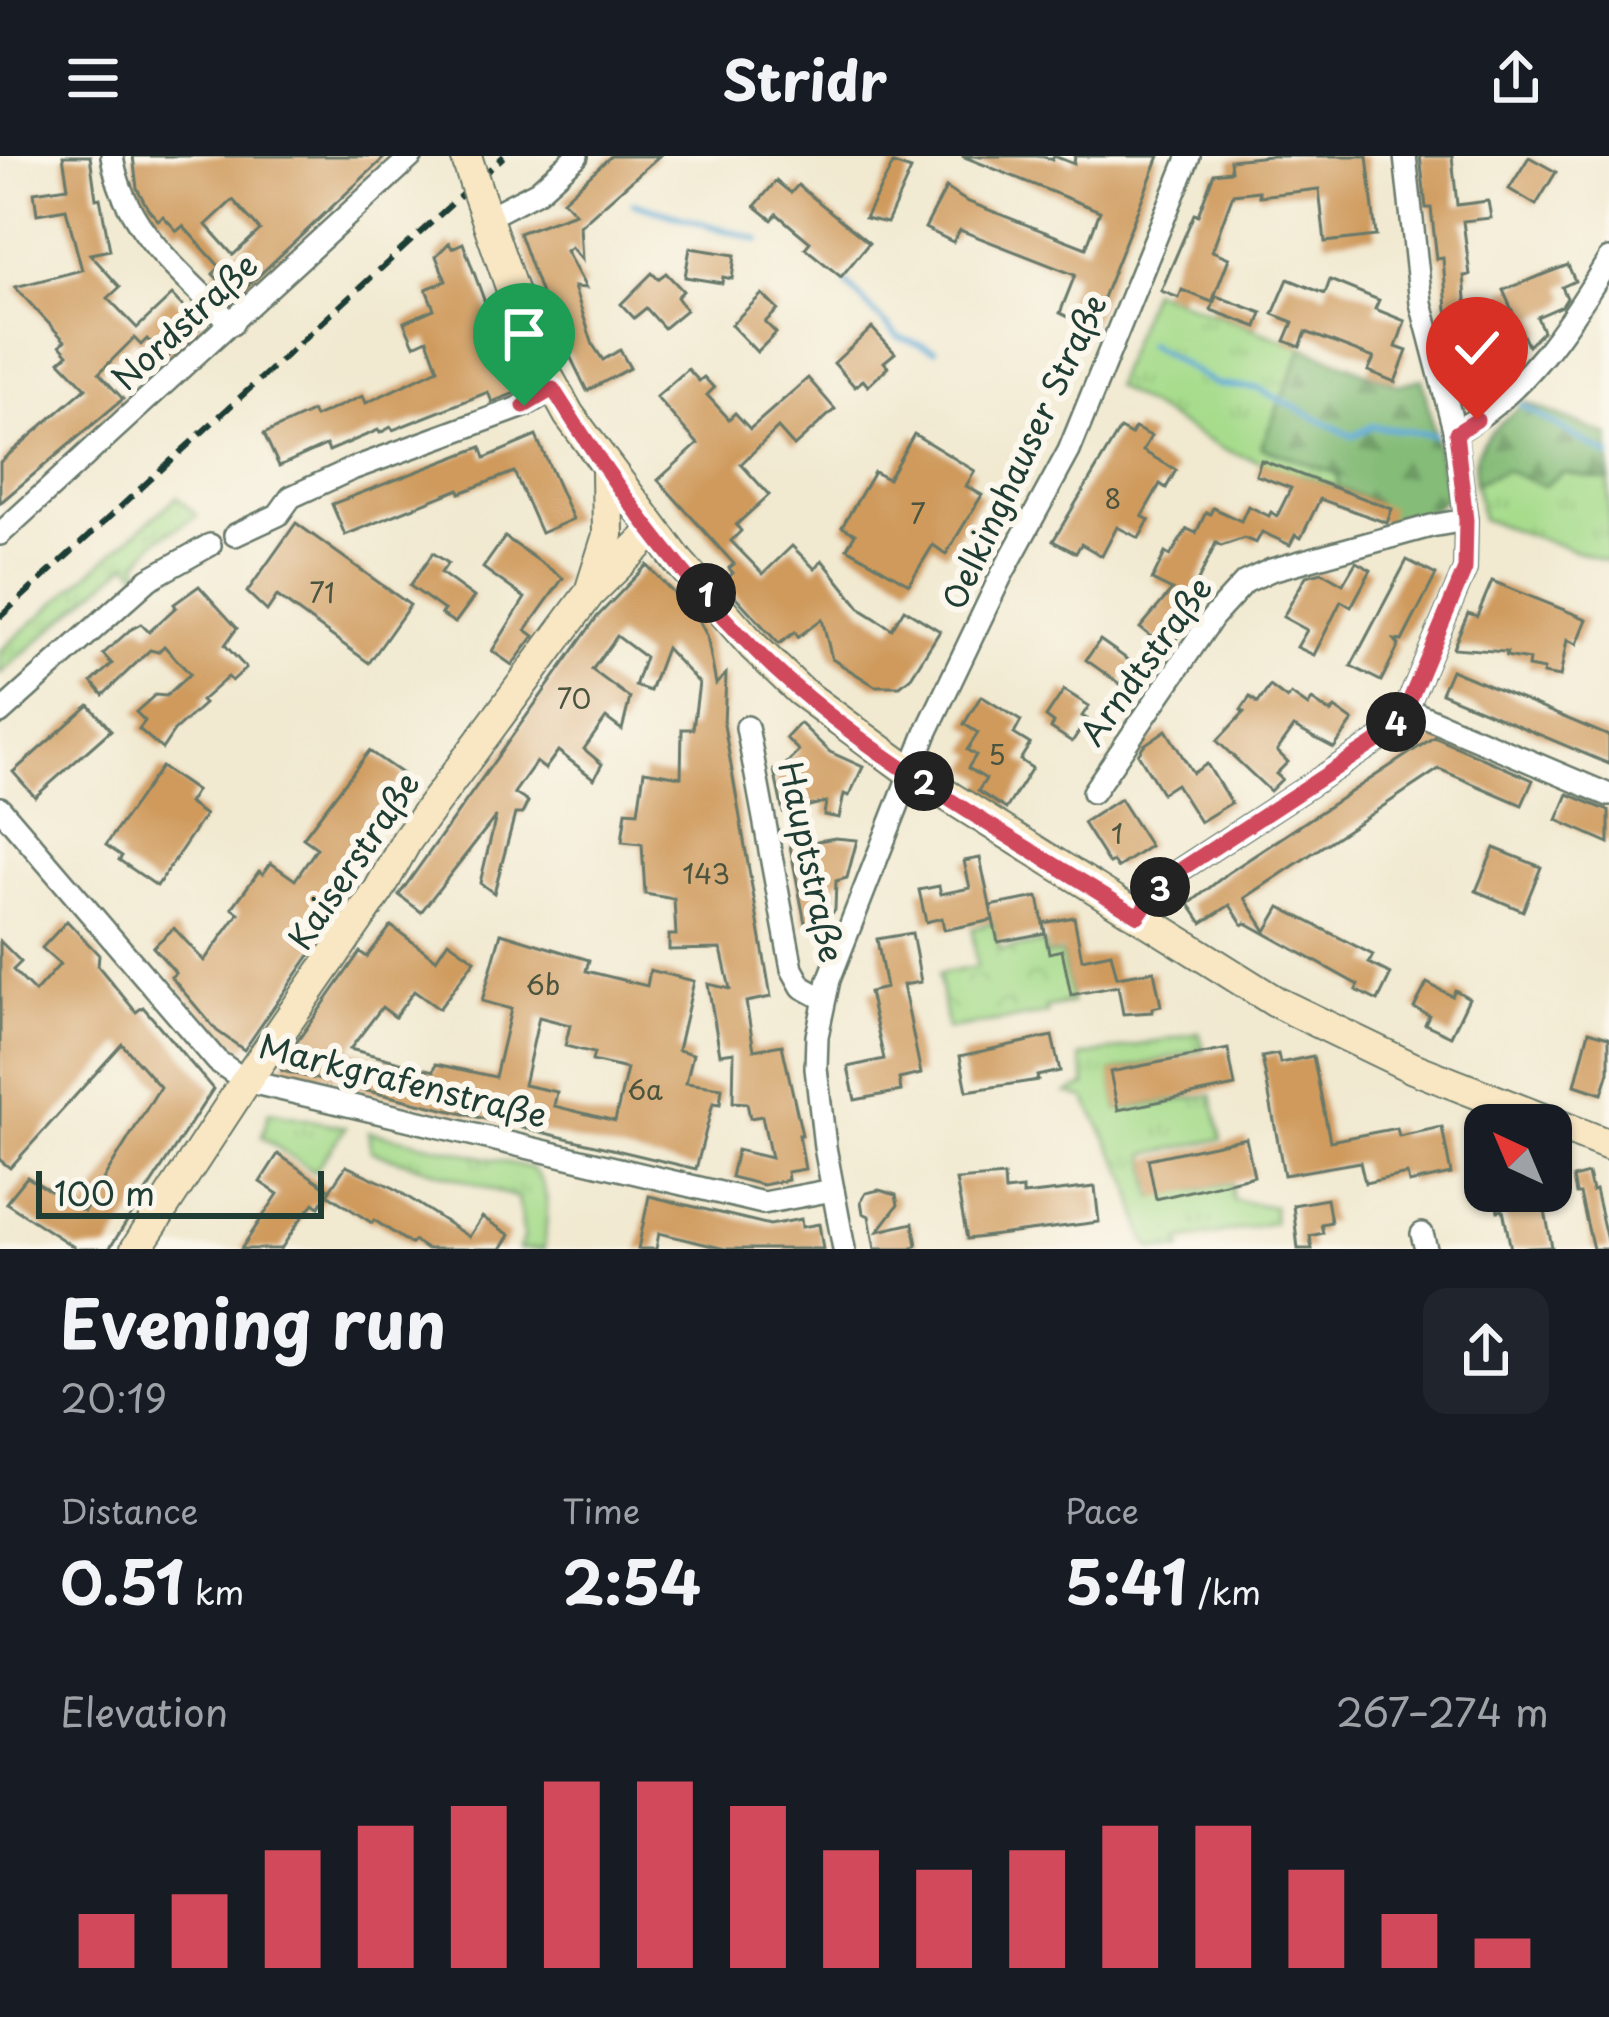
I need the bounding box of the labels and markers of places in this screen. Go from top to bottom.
pin [473,283,575,406]
pin [1426,297,1528,420]
pin: 1 [676,563,736,623]
pin: 4 [1366,692,1426,752]
pin: 2 [894,751,954,811]
pin: 3 [1130,857,1190,917]

